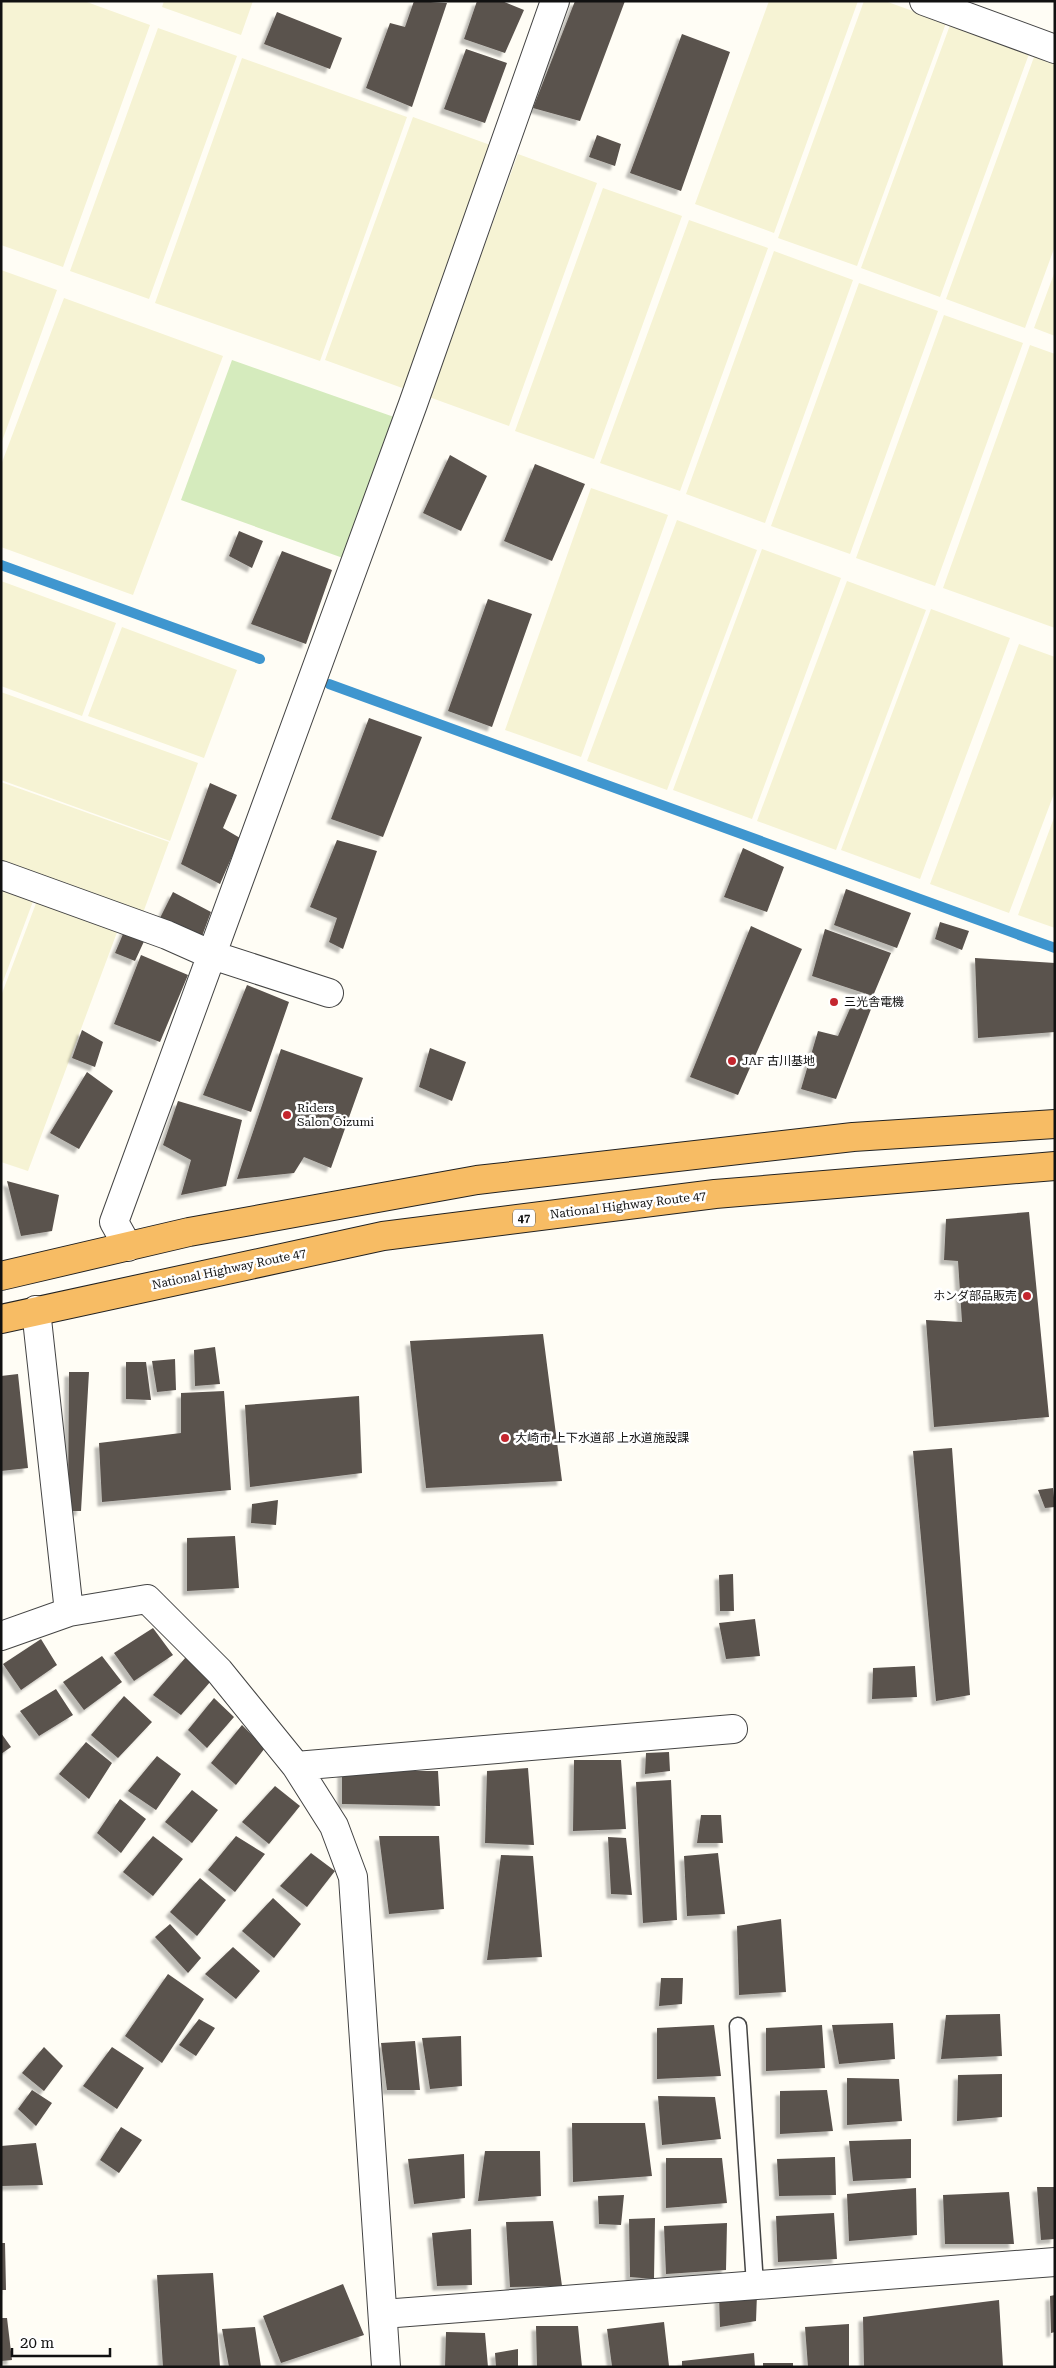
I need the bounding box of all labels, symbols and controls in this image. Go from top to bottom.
place label: 三光舎電機 [844,995,904,1009]
marker: 三光舎電機 [828,996,840,1008]
place label: JAF 古川基地 [742,1054,815,1068]
marker: JAF 古川基地 [726,1055,738,1067]
place label: Riders Salon Ōizumi [297,1101,374,1129]
marker: Riders Salon Ōizumi [281,1109,293,1121]
street label: National Highway Route 47 [549,1188,707,1222]
road number: 47 [513,1210,535,1226]
street label: National Highway Route 47 [151,1246,308,1292]
place label: ホンダ部品販売 [933,1289,1017,1303]
marker: ホンダ部品販売 [1021,1290,1033,1302]
place label: 大崎市 上下水道部 上水道施設課 [515,1431,689,1445]
marker: 大崎市 上下水道部 上水道施設課 [499,1432,511,1444]
scale bar [12,2326,110,2358]
text: 20 m [20,2334,55,2352]

